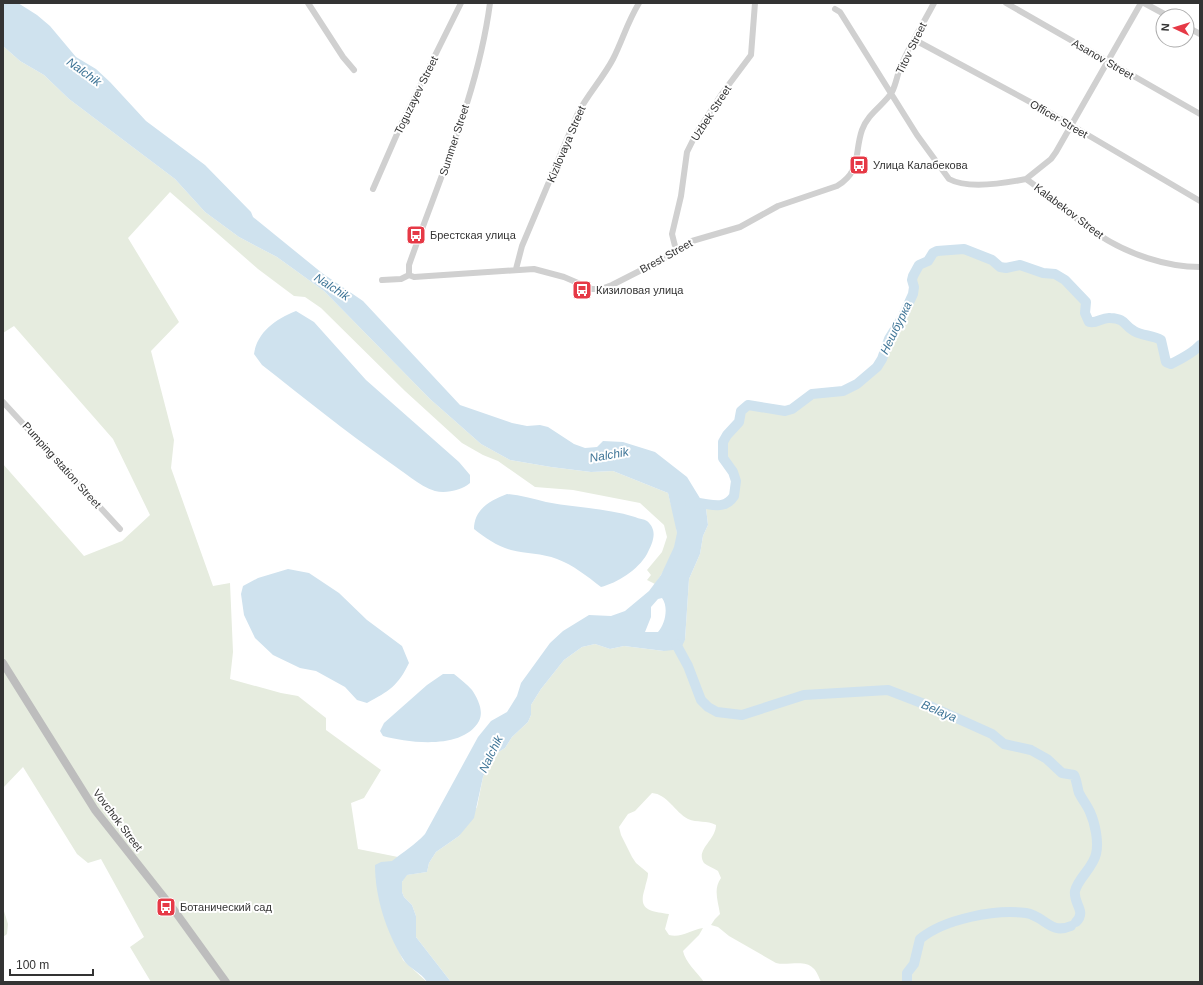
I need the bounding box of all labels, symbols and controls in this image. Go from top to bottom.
north arrow [1155,8,1195,48]
street label: Titov Street [893,20,929,76]
text: N [1159,23,1171,32]
street label: Asanov Street [1070,37,1136,81]
street label: Toguzayev Street [392,54,440,136]
water label: Nalchik [64,55,105,90]
street label: Uzbek Street [689,83,733,143]
street label: Officer Street [1028,98,1090,140]
street label: Summer Street [437,103,471,177]
street label: Kizilovaya Street [544,104,588,184]
bus stop icon: Улица Калабекова [848,154,870,176]
place label: Улица Калабекова [873,159,968,171]
street label: Kalabekov Street [1032,181,1106,241]
bus stop icon: Брестская улица [405,224,427,246]
place label: Брестская улица [430,229,517,241]
street label: Brest Street [638,237,694,275]
water label: Nalchik [312,270,353,304]
bus stop icon: Кизиловая улица [571,279,593,301]
place label: Кизиловая улица [596,284,684,296]
water label: Нешбурка [877,299,915,357]
street label: Pumping station Street [20,420,104,510]
water label: Nalchik [588,445,631,465]
water label: Belaya [919,697,959,725]
water label: Nalchik [476,732,506,775]
street label: Vovchok Street [91,787,145,853]
bus stop icon: Ботанический сад [155,896,177,918]
place label: Ботанический сад [180,901,272,913]
scale bar [10,951,93,977]
text: 100 m [16,958,49,972]

